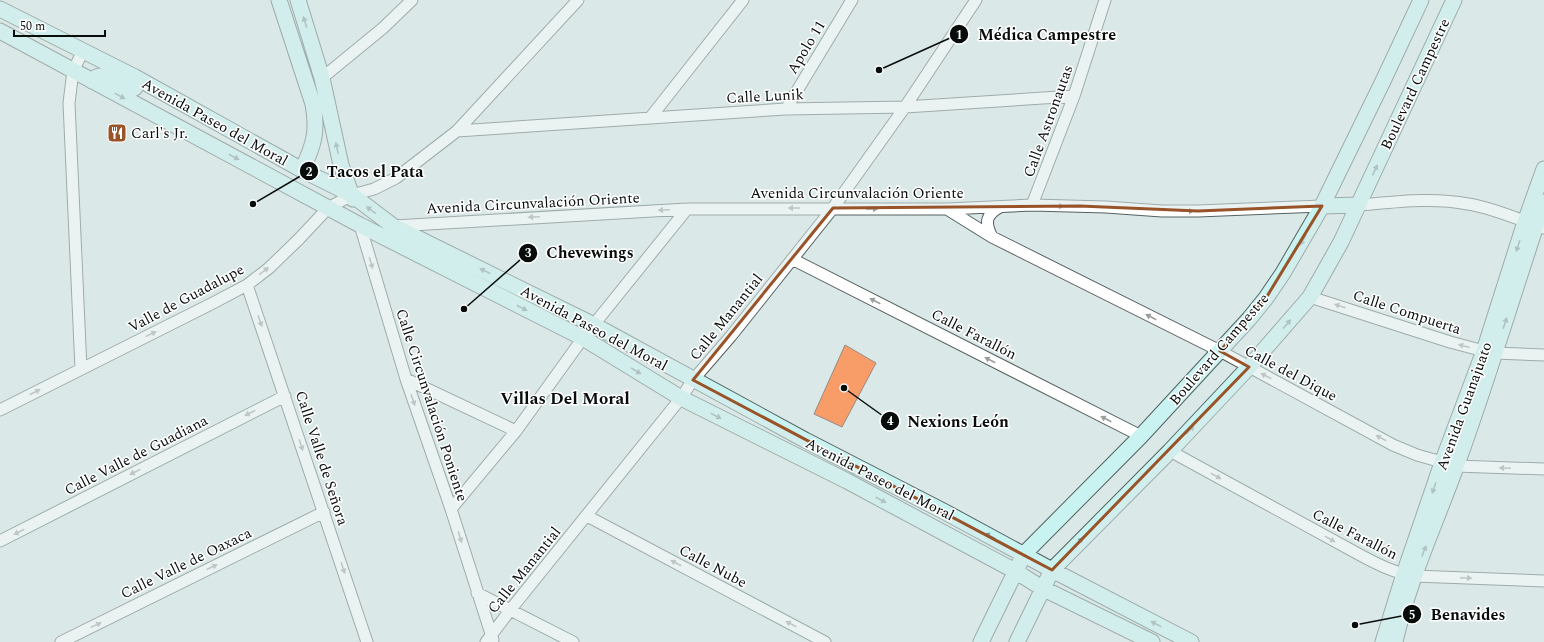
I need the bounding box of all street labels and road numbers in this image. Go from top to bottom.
street label: Boulevard Campestre [1375,15,1456,154]
street label: Apolo 11 [781,16,832,79]
street label: Calle Astronautas [1017,62,1080,181]
street label: Avenida Paseo del Moral [137,73,292,172]
street label: Calle Lunik [726,83,804,110]
street label: Avenida Circunvalación Oriente [750,182,964,205]
street label: Avenida Circunvalación Oriente [426,186,640,221]
street label: Valle de Guadalupe [124,258,248,339]
street label: Calle Manantial [684,269,769,366]
street label: Avenida Paseo del Moral [516,280,672,377]
street label: Calle Compuerta [1350,284,1465,341]
street label: Boulevard Campestre [1164,288,1275,411]
street label: Calle Farallón [927,303,1021,366]
street label: Calle Circunvalación Poniente [389,306,474,505]
street label: Calle del Dique [1240,339,1341,408]
street label: Avenida Guanajuato [1431,339,1498,474]
street label: Calle Valle de Señora [289,388,354,529]
street label: Calle Valle de Guadiana [60,409,213,502]
street label: Avenida Paseo del Moral [801,432,958,527]
street label: Calle Farallón [1308,503,1402,566]
street label: Calle Valle de Oaxaca [117,521,256,605]
street label: Calle Manantial [482,522,567,619]
street label: Calle Nube [675,539,751,594]

